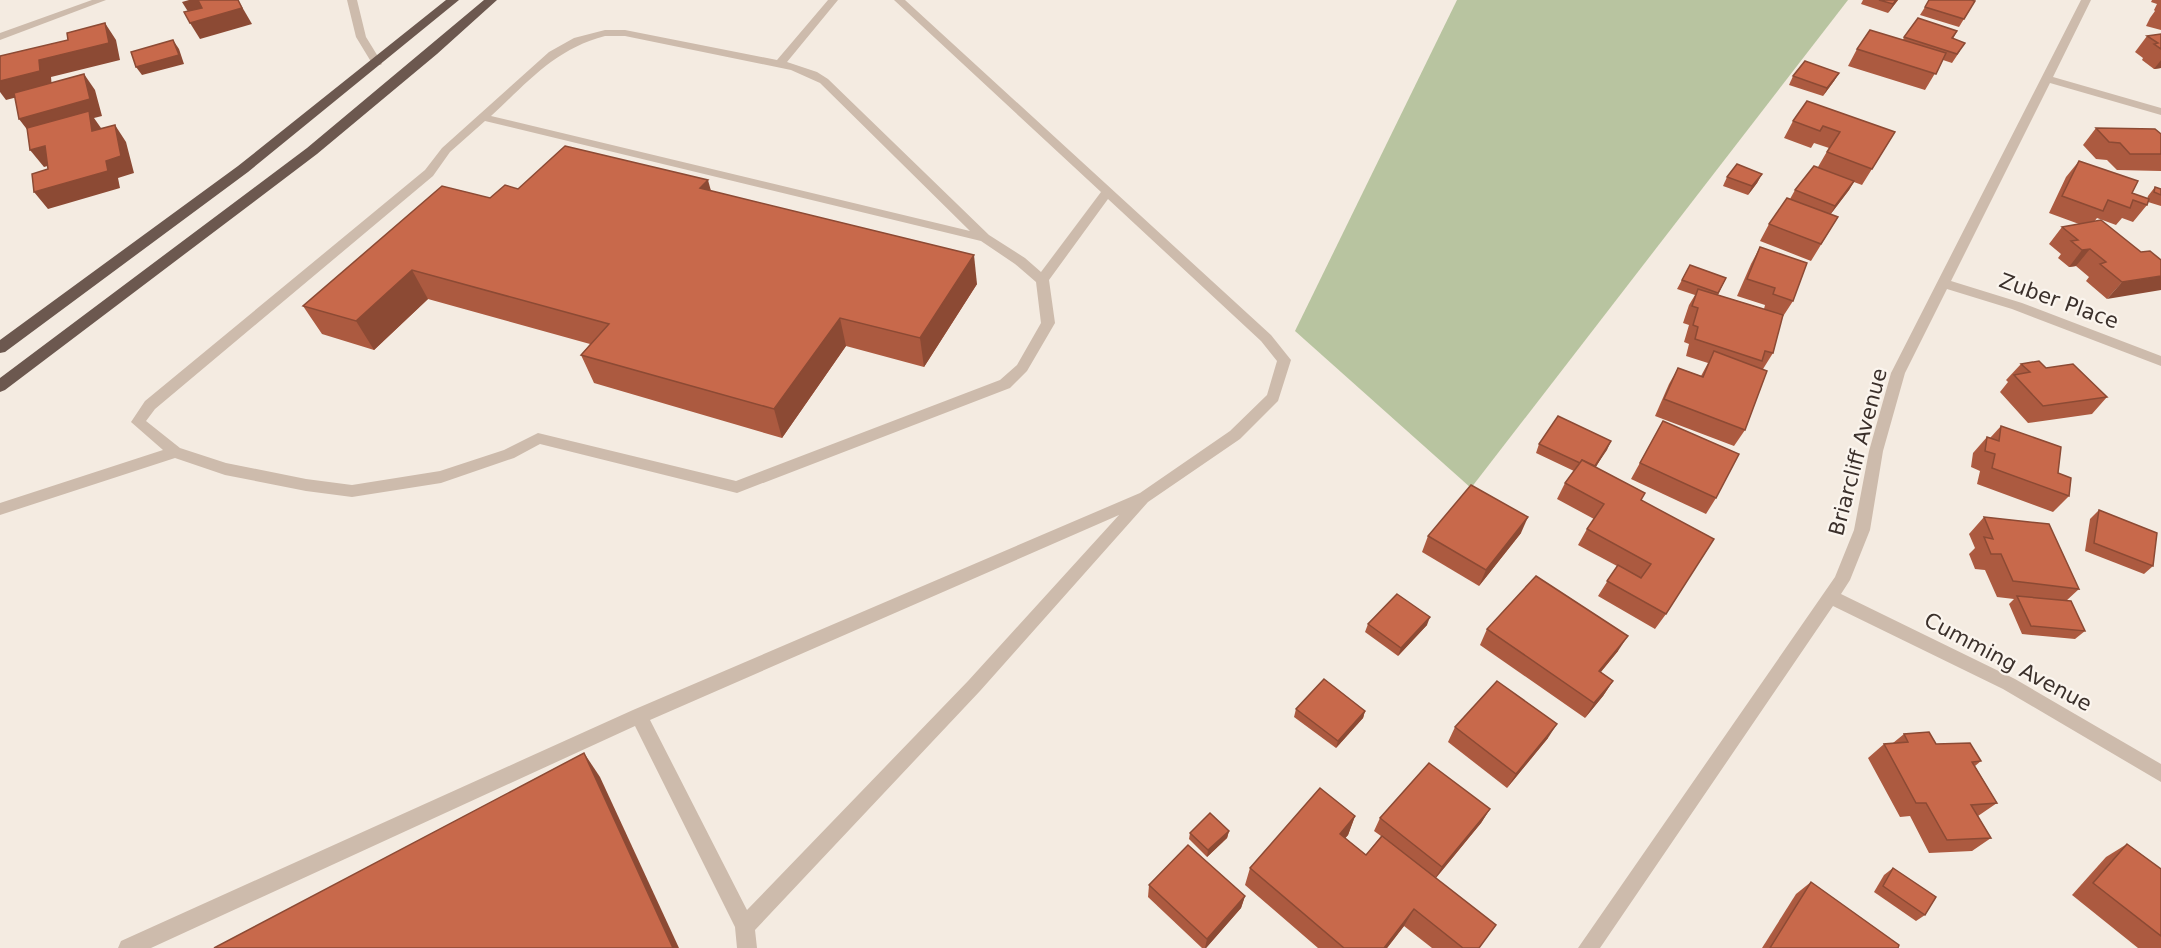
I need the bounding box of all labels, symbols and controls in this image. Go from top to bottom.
street label: Zuber Place [1996,268,2122,334]
street label: Briarcliff Avenue [1824,366,1892,538]
street label: Cumming Avenue [1920,608,2096,716]

